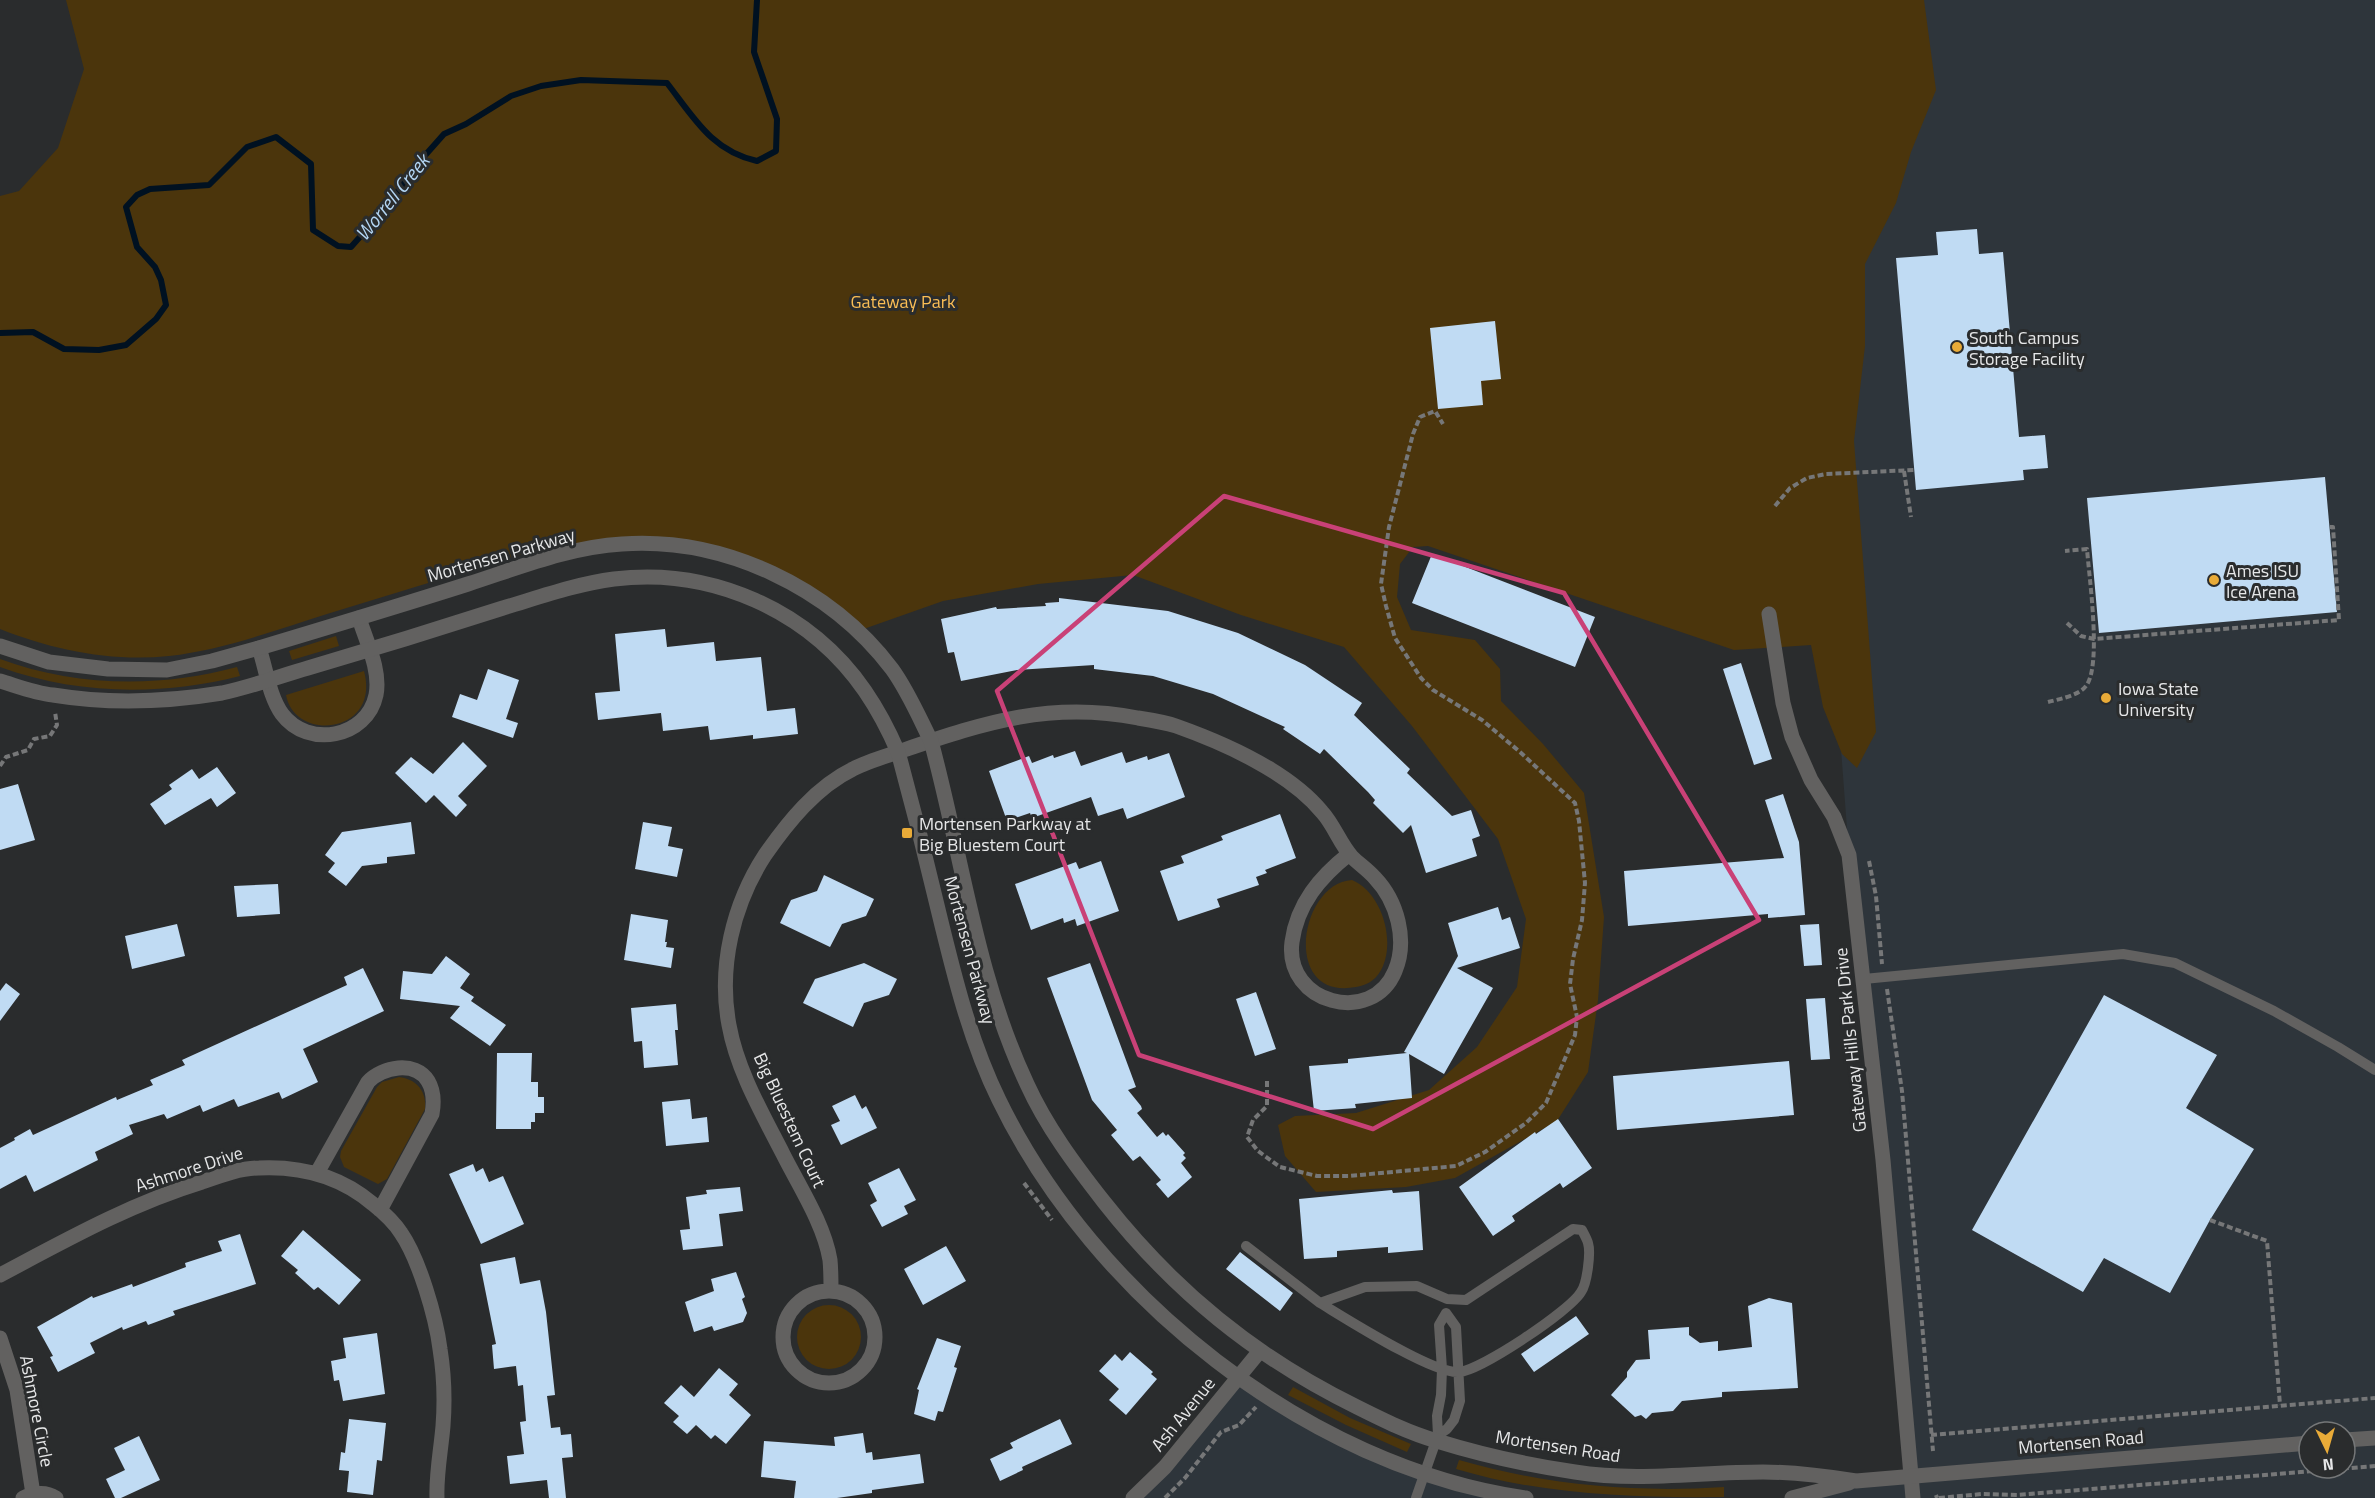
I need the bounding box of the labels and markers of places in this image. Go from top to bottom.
place label: South Campus Storage Facility [1969,324,2085,372]
marker: South Campus Storage Facility [1950,340,1964,354]
place label: Ames ISU Ice Arena [2226,557,2299,605]
marker: Ames ISU Ice Arena [2207,573,2221,587]
place label: Iowa State University [2118,675,2199,723]
marker: Iowa State University [2099,691,2113,705]
place label: Mortensen Parkway at Big Bluestem Court [919,810,1092,858]
marker: Mortensen Parkway at Big Bluestem Court [900,826,914,840]

